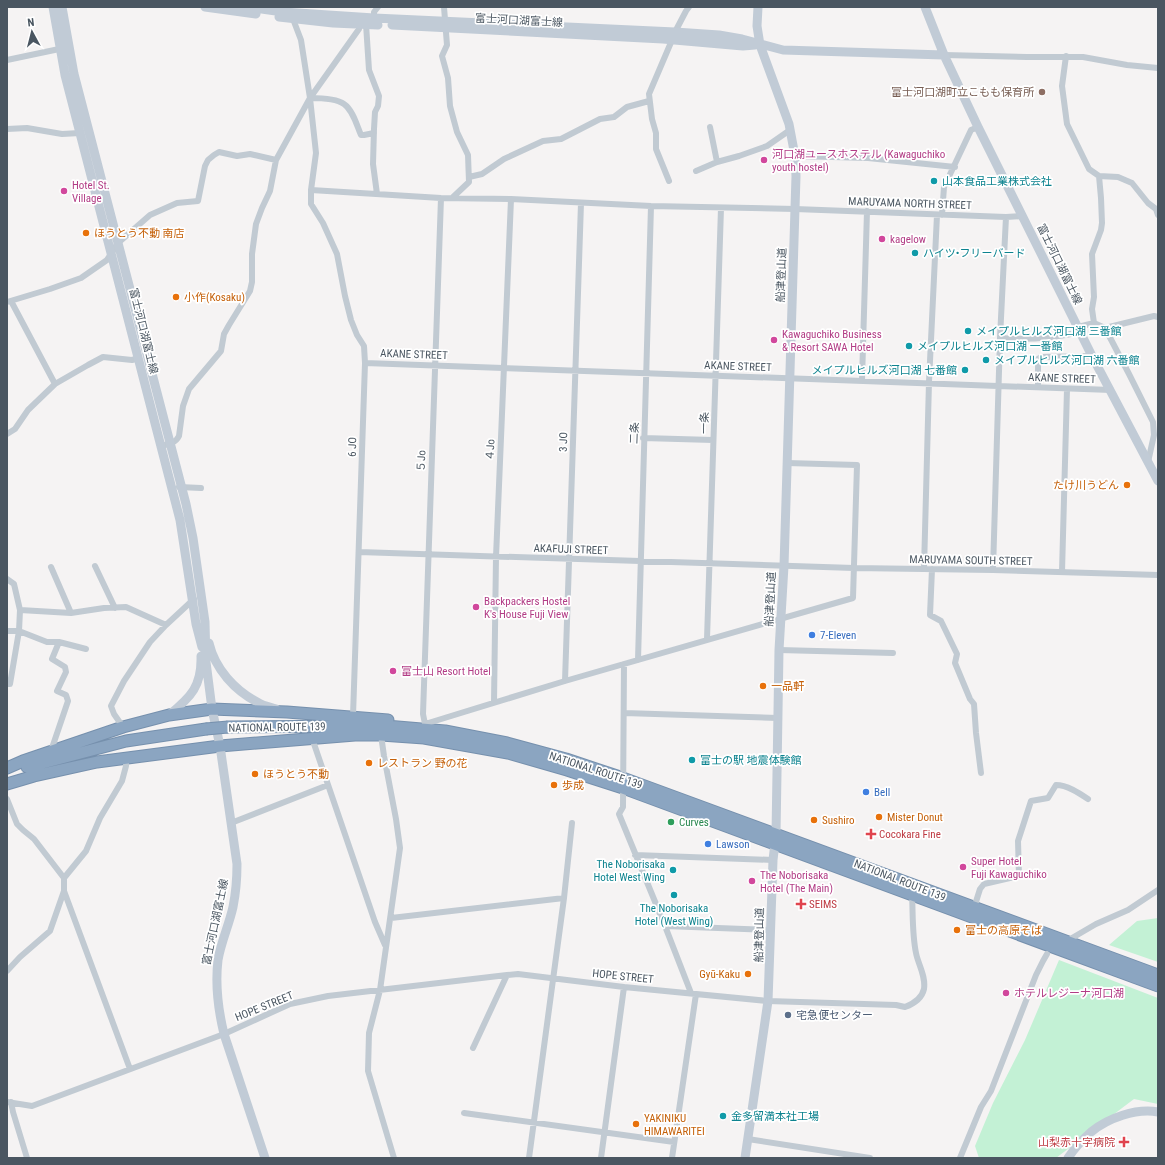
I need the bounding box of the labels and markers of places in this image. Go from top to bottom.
place label: 富士河口湖町立こもも保育所 [891,86,1035,99]
marker: 富士河口湖町立こもも保育所 [1037,87,1047,97]
place label: 河口湖ユースホステル (Kawaguchiko youth hostel) [772,148,946,174]
marker: 河口湖ユースホステル (Kawaguchiko youth hostel) [759,155,769,165]
place label: 山本食品工業株式会社 [942,175,1052,188]
marker: 山本食品工業株式会社 [929,176,939,186]
place label: Hotel St. Village [72,179,110,205]
marker: Hotel St. Village [59,186,69,196]
place label: ほうとう不動 南店 [94,227,185,240]
marker: ほうとう不動 南店 [81,228,91,238]
place label: kagelow [890,233,926,246]
marker: kagelow [877,234,887,244]
place label: ハイツ•フリーバード [923,247,1025,260]
marker: ハイツ•フリーバード [910,248,920,258]
place label: 小作(Kosaku) [184,291,245,304]
marker: 小作(Kosaku) [171,292,181,302]
place label: メイプルヒルズ河口湖 三番館 [976,325,1122,338]
marker: メイプルヒルズ河口湖 三番館 [963,326,973,336]
place label: Kawaguchiko Business & Resort SAWA Hotel [782,328,882,354]
marker: Kawaguchiko Business & Resort SAWA Hotel [769,335,779,345]
place label: メイプルヒルズ河口湖 一番館 [917,340,1063,353]
marker: メイプルヒルズ河口湖 一番館 [904,341,914,351]
place label: メイプルヒルズ河口湖 六番館 [994,354,1140,367]
marker: メイプルヒルズ河口湖 六番館 [981,355,991,365]
place label: メイプルヒルズ河口湖 七番館 [811,364,957,377]
marker: メイプルヒルズ河口湖 七番館 [960,365,970,375]
place label: たけ川うどん [1053,479,1119,492]
marker: たけ川うどん [1122,480,1132,490]
place label: Backpackers Hostel K's House Fuji View [484,595,570,621]
marker: Backpackers Hostel K's House Fuji View [471,602,481,612]
place label: 7-Eleven [820,629,856,642]
marker: 7-Eleven [807,630,817,640]
place label: 富士山 Resort Hotel [401,665,491,678]
marker: 富士山 Resort Hotel [388,666,398,676]
place label: 一品軒 [771,680,805,693]
marker: 一品軒 [758,681,768,691]
place label: 富士の駅 地震体験館 [700,754,802,767]
marker: 富士の駅 地震体験館 [687,755,697,765]
place label: レストラン 野の花 [377,757,468,770]
marker: レストラン 野の花 [364,758,374,768]
place label: ほうとう不動 [263,768,329,781]
marker: ほうとう不動 [250,769,260,779]
place label: 歩成 [562,779,584,792]
marker: 歩成 [549,780,559,790]
place label: Bell [874,786,890,799]
marker: Bell [861,787,871,797]
place label: Mister Donut [887,811,943,824]
marker: Mister Donut [874,812,884,822]
place label: Sushiro [822,814,855,827]
marker: Sushiro [809,815,819,825]
place label: Curves [679,816,709,829]
marker: Curves [666,817,676,827]
place label: Cocokara Fine [879,828,941,841]
marker: Cocokara Fine [866,829,876,839]
place label: Lawson [716,838,750,851]
marker: Lawson [703,839,713,849]
place label: Super Hotel Fuji Kawaguchiko [971,855,1047,881]
place label: The Noborisaka Hotel West Wing [593,858,665,884]
marker: Super Hotel Fuji Kawaguchiko [958,862,968,872]
marker: The Noborisaka Hotel West Wing [668,865,678,875]
place label: The Noborisaka Hotel (The Main) [760,869,833,895]
marker: The Noborisaka Hotel (The Main) [747,876,757,886]
marker: The Noborisaka Hotel (West Wing) [669,890,679,900]
place label: SEIMS [809,898,837,911]
marker: SEIMS [796,899,806,909]
place label: The Noborisaka Hotel (West Wing) [635,902,713,928]
place label: 富士の高原そば [965,924,1042,937]
marker: 富士の高原そば [952,925,962,935]
place label: Gyū-Kaku [699,968,740,981]
marker: Gyū-Kaku [743,969,753,979]
place label: ホテルレジーナ河口湖 [1014,987,1124,1000]
marker: ホテルレジーナ河口湖 [1001,988,1011,998]
place label: 宅急便センター [796,1009,873,1022]
marker: 宅急便センター [783,1010,793,1020]
place label: 金多留満本社工場 [731,1110,819,1123]
marker: 金多留満本社工場 [718,1111,728,1121]
place label: YAKINIKU HIMAWARITEI [644,1112,705,1138]
marker: YAKINIKU HIMAWARITEI [631,1119,641,1129]
place label: 山梨赤十字病院 [1038,1136,1115,1149]
marker: 山梨赤十字病院 [1118,1136,1130,1148]

